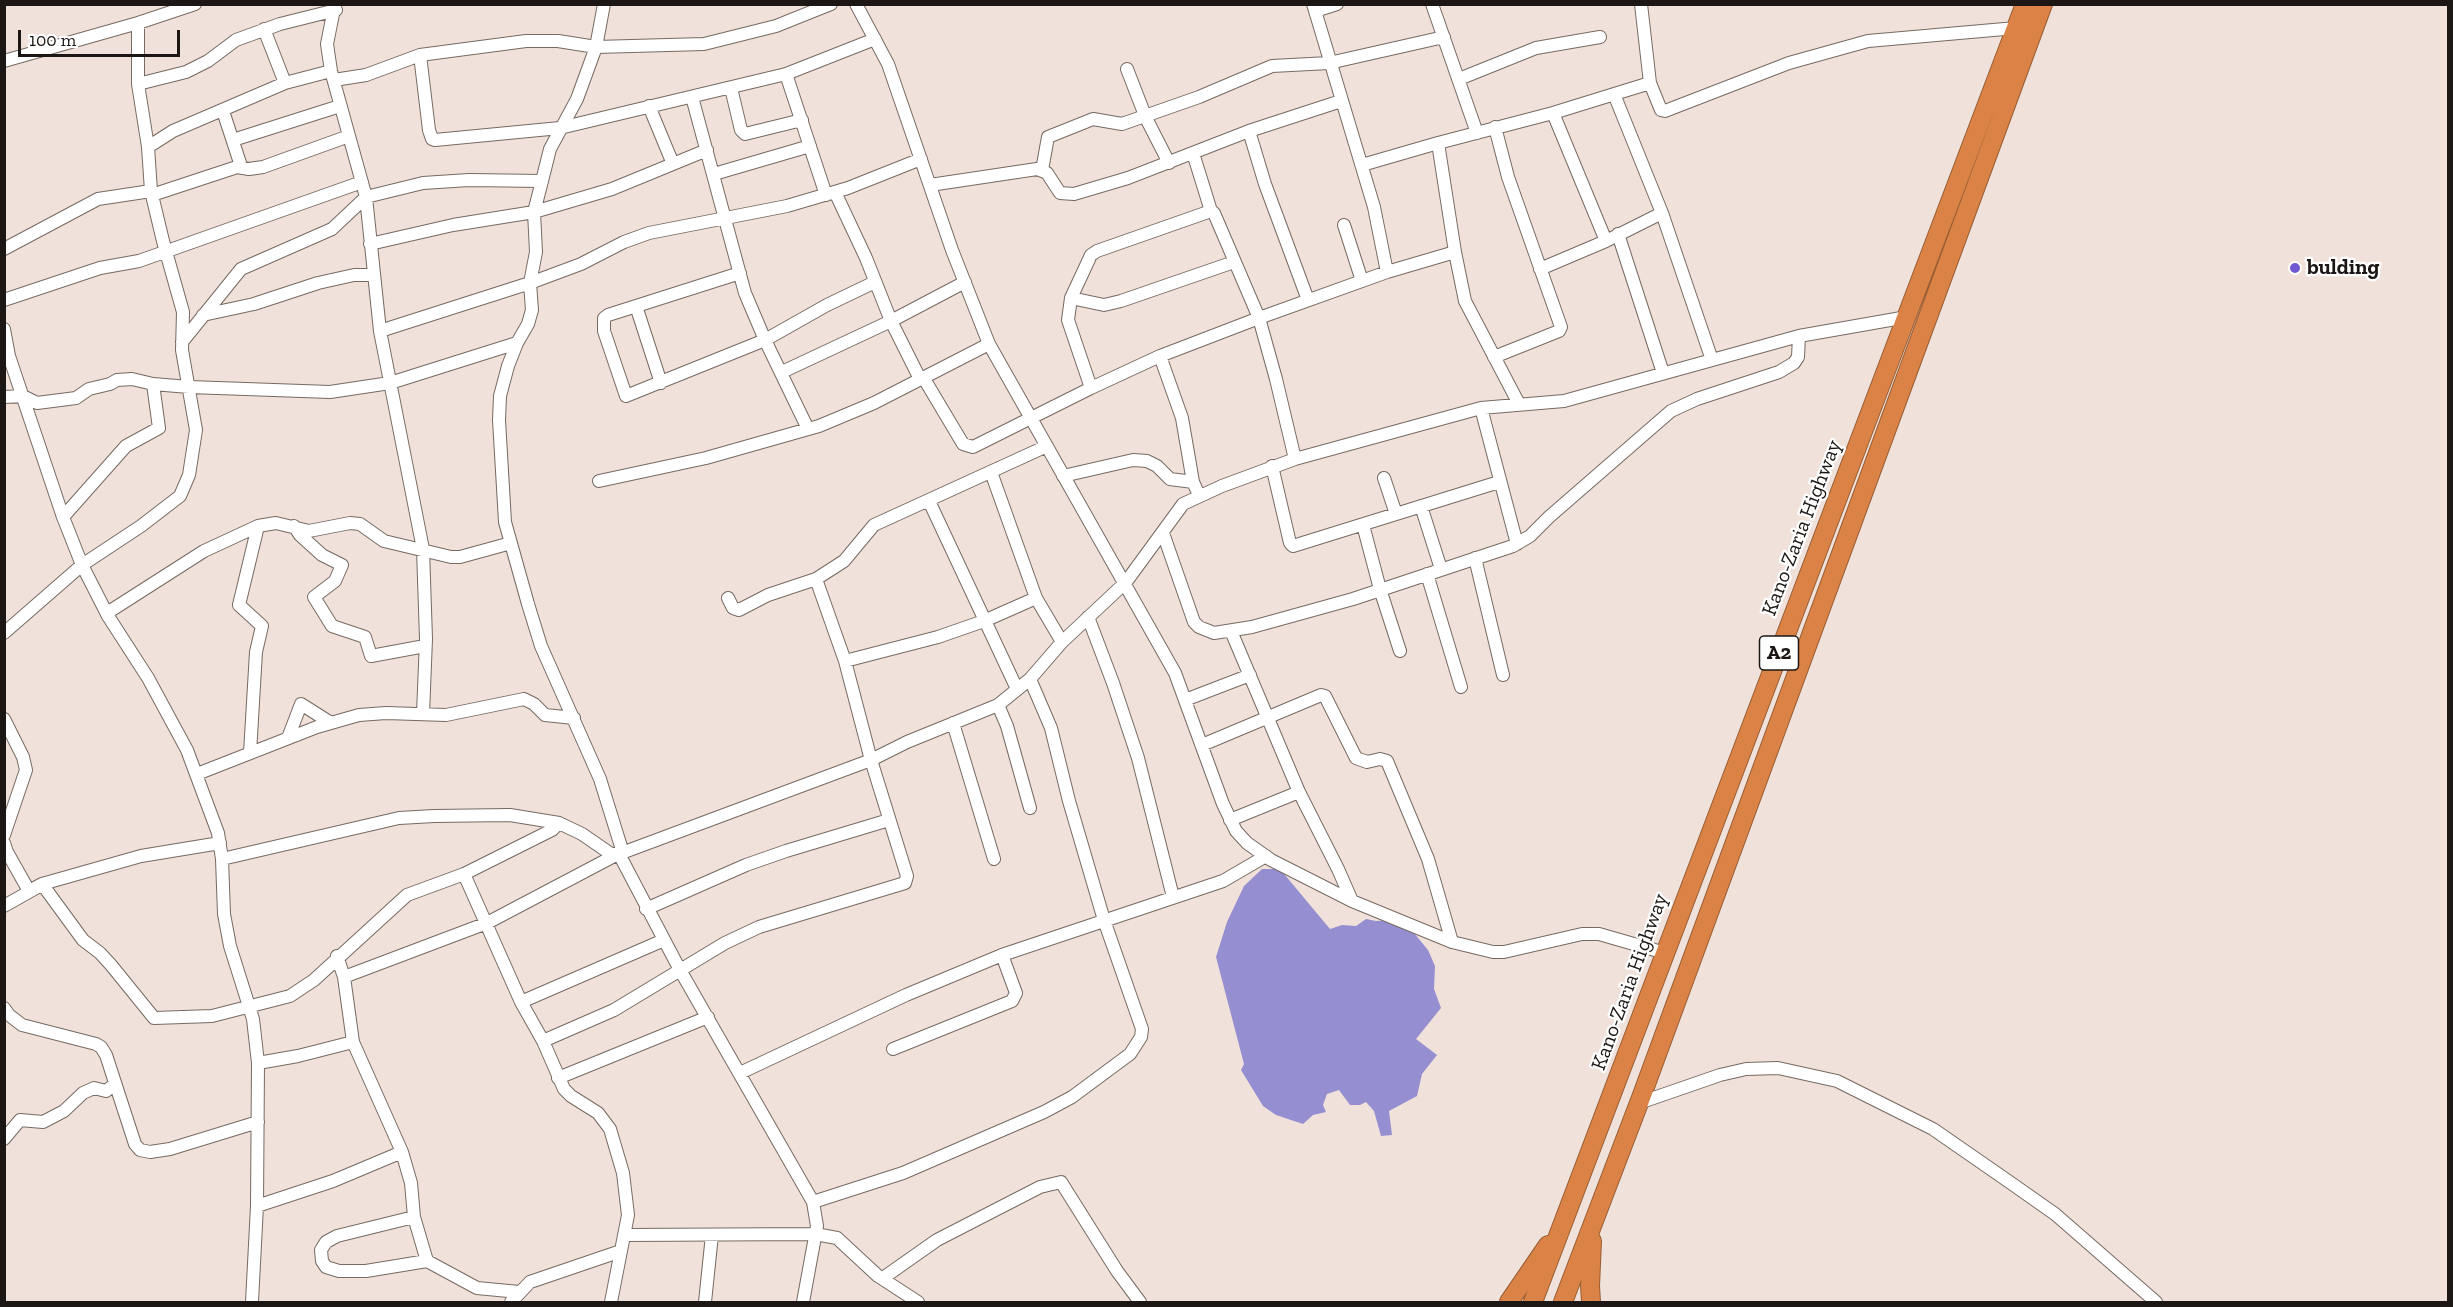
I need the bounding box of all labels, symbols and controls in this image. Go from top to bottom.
scale bar [21,18,183,56]
text: 100 m [29,29,76,51]
place label: bulding [2307,255,2379,281]
marker: bulding [2288,261,2302,275]
street label: Kano-Zaria Highway [1757,437,1847,619]
road number: A2 [1760,636,1798,670]
street label: Kano-Zaria Highway [1586,890,1674,1074]

